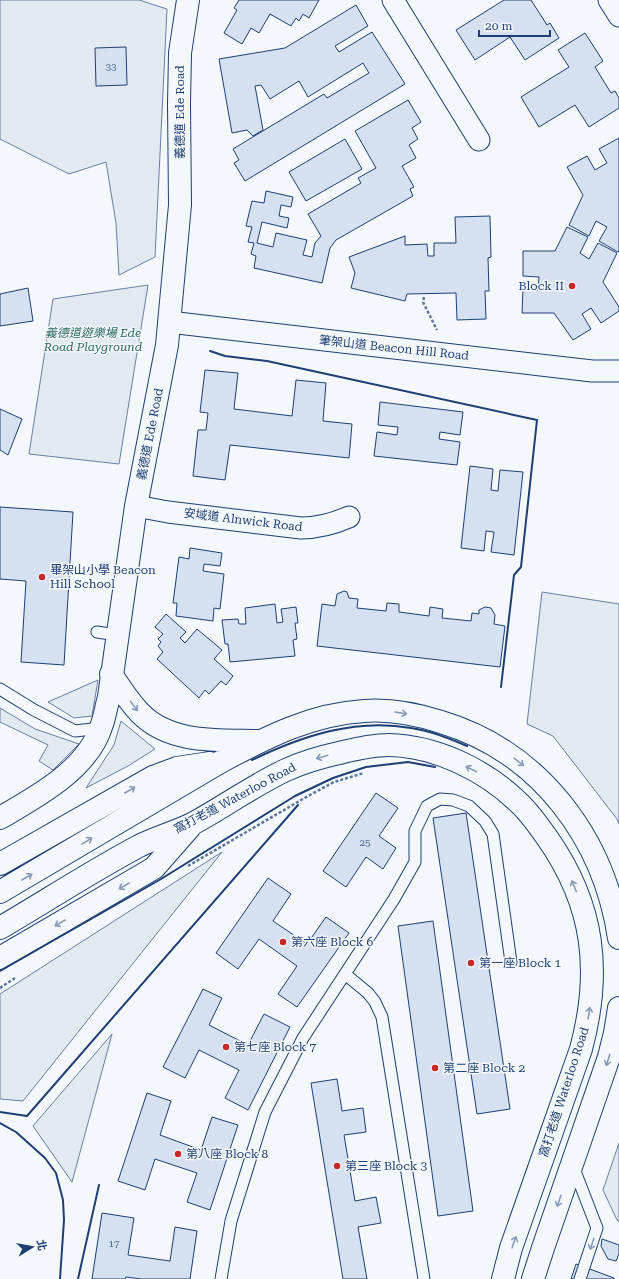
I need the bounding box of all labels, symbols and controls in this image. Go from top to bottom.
scale bar [479,12,550,38]
text: 20 m [485,19,512,33]
house number: 33 [105,61,117,72]
street label: 義德道 Ede Road [173,65,187,159]
place label: Block II [519,279,564,293]
marker: Block II [567,281,577,291]
park label: 義德道遊樂場 Ede Road Playground [43,326,143,354]
street label: 筆架山道 Beacon Hill Road [318,333,470,363]
street label: 義德道 Ede Road [134,386,166,481]
street label: 安域道 Alnwick Road [183,506,303,534]
place label: 畢架山小學 Beacon Hill School [50,563,156,591]
marker: 畢架山小學 Beacon Hill School [37,572,47,582]
one-way arrow [130,700,138,711]
one-way arrow [394,709,407,717]
one-way arrow [316,754,329,761]
one-way arrow [514,758,525,767]
street label: 窩打老道 Waterloo Road [172,760,299,836]
one-way arrow [465,765,477,772]
one-way arrow [124,786,136,794]
one-way arrow [81,837,93,845]
house number: 25 [359,837,371,848]
one-way arrow [20,872,32,880]
one-way arrow [570,880,578,892]
one-way arrow [118,882,130,890]
one-way arrow [54,919,66,927]
place label: 第六座 Block 6 [291,935,373,949]
marker: 第六座 Block 6 [278,937,288,947]
place label: 第一座 Block 1 [479,956,561,970]
marker: 第一座 Block 1 [466,958,476,968]
one-way arrow [585,1007,593,1020]
street label: 窩打老道 Waterloo Road [536,1025,592,1159]
place label: 第七座 Block 7 [234,1040,316,1054]
marker: 第七座 Block 7 [221,1042,231,1052]
one-way arrow [604,1053,611,1066]
place label: 第二座 Block 2 [443,1061,525,1075]
marker: 第二座 Block 2 [430,1063,440,1073]
place label: 第八座 Block 8 [186,1147,268,1161]
marker: 第八座 Block 8 [173,1149,183,1159]
place label: 第三座 Block 3 [345,1159,427,1173]
marker: 第三座 Block 3 [332,1161,342,1171]
one-way arrow [555,1194,562,1207]
north arrow [12,1227,52,1267]
one-way arrow [510,1236,518,1248]
house number: 17 [108,1238,120,1249]
one-way arrow [587,1238,595,1250]
text: 北 [34,1239,49,1252]

